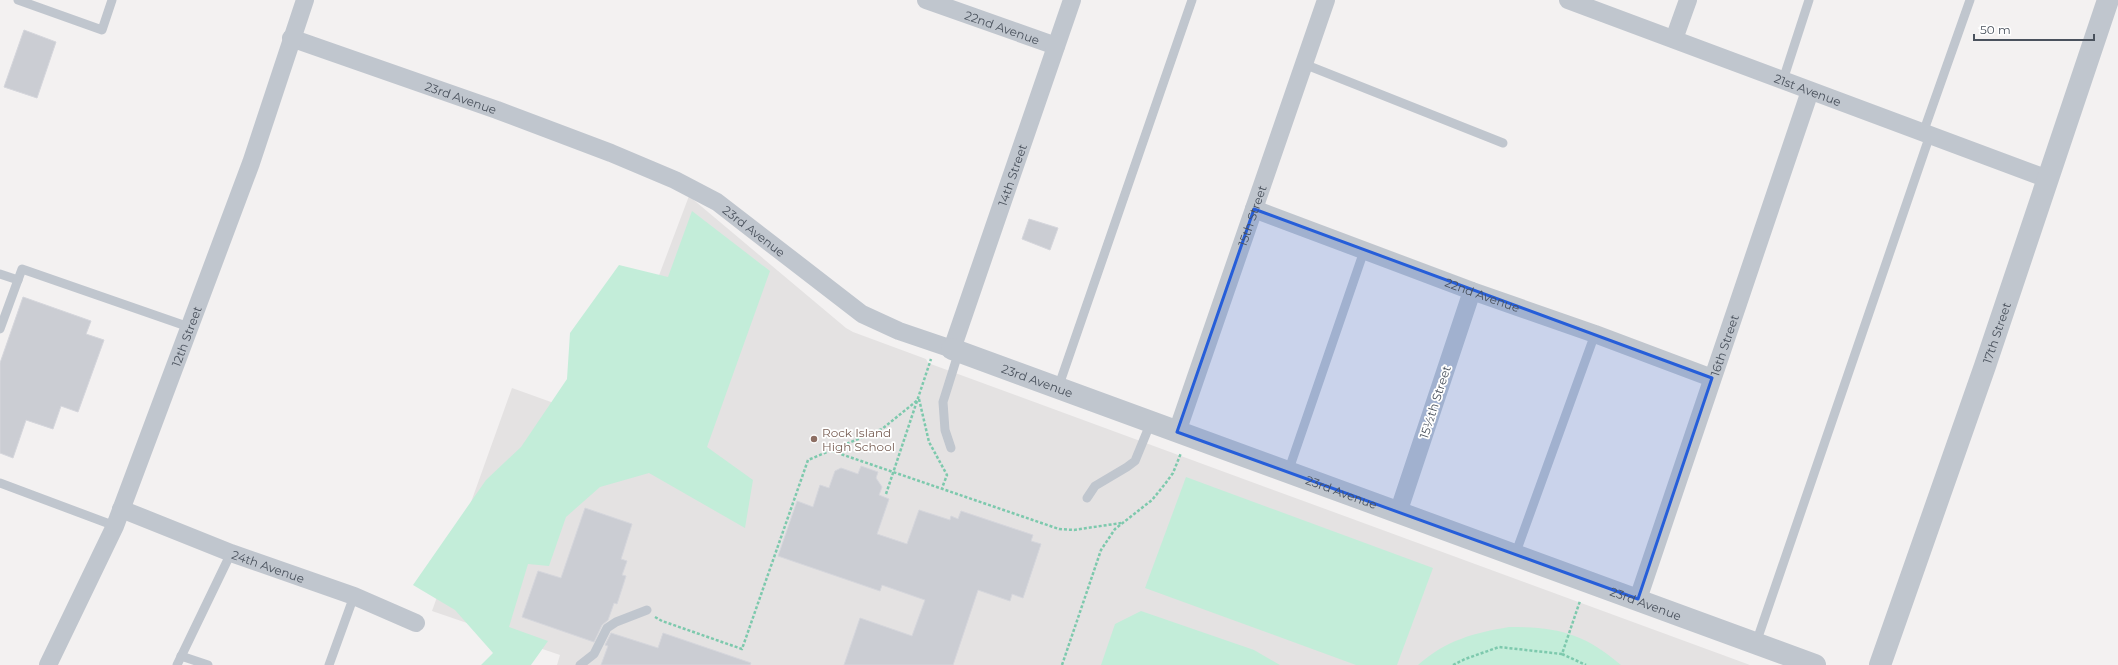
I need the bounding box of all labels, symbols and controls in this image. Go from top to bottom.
street label: 22nd Avenue [963,7,1042,47]
scale bar [1974,16,2094,42]
text: 50 m [1980,22,2011,37]
street label: 21st Avenue [1772,70,1843,109]
street label: 23rd Avenue [423,78,499,117]
street label: 14th Street [994,142,1030,208]
street label: 15th Street [1234,183,1269,248]
street label: 23rd Avenue [720,202,788,260]
street label: 22nd Avenue [1443,274,1522,315]
street label: 17th Street [1979,300,2013,365]
street label: 12th Street [168,304,204,369]
street label: 16th Street [1707,312,1741,378]
street label: 23rd Avenue [1000,360,1075,400]
street label: 15½th Street [1416,363,1454,440]
place label: Rock Island High School [822,425,895,454]
marker: Rock Island High School [809,434,819,444]
street label: 23rd Avenue [1304,472,1379,512]
street label: 24th Avenue [230,546,307,586]
street label: 23rd Avenue [1608,583,1684,623]

